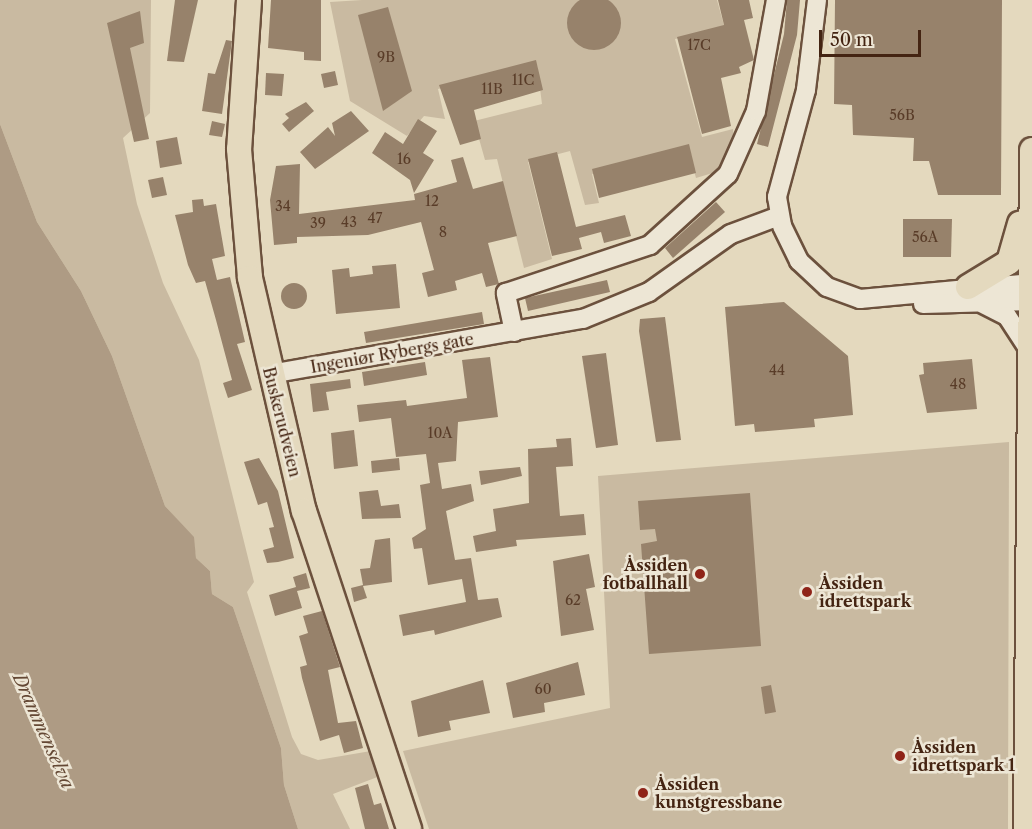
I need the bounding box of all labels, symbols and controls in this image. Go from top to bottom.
scale bar [822,18,924,56]
text: 50 m [830,29,873,51]
house number: 17C [687,37,711,53]
house number: 9B [377,49,395,65]
house number: 11C [512,72,534,88]
house number: 11B [481,81,503,97]
house number: 56B [889,107,915,123]
house number: 16 [397,151,411,167]
house number: 12 [425,193,439,209]
house number: 34 [275,198,291,214]
house number: 47 [368,210,382,226]
house number: 43 [341,214,357,230]
house number: 39 [310,215,326,231]
house number: 8 [439,224,447,240]
house number: 56A [912,229,938,245]
street label: Ingeniør Rybergs gate [309,329,475,377]
house number: 44 [769,362,785,378]
street label: Buskerudveien [259,365,305,479]
house number: 48 [950,376,966,392]
house number: 10A [428,425,452,441]
place label: Åssiden fotballhall [602,555,688,593]
marker: Åssiden fotballhall [693,567,707,581]
place label: Åssiden idrettspark [819,573,911,611]
marker: Åssiden idrettspark [800,585,814,599]
house number: 62 [565,592,581,608]
water label: Drammenselva [8,670,78,792]
house number: 60 [534,681,552,697]
place label: Åssiden idrettspark 1 [912,737,1015,775]
marker: Åssiden idrettspark 1 [893,749,907,763]
place label: Åssiden kunstgressbane [655,774,782,812]
marker: Åssiden kunstgressbane [636,786,650,800]

